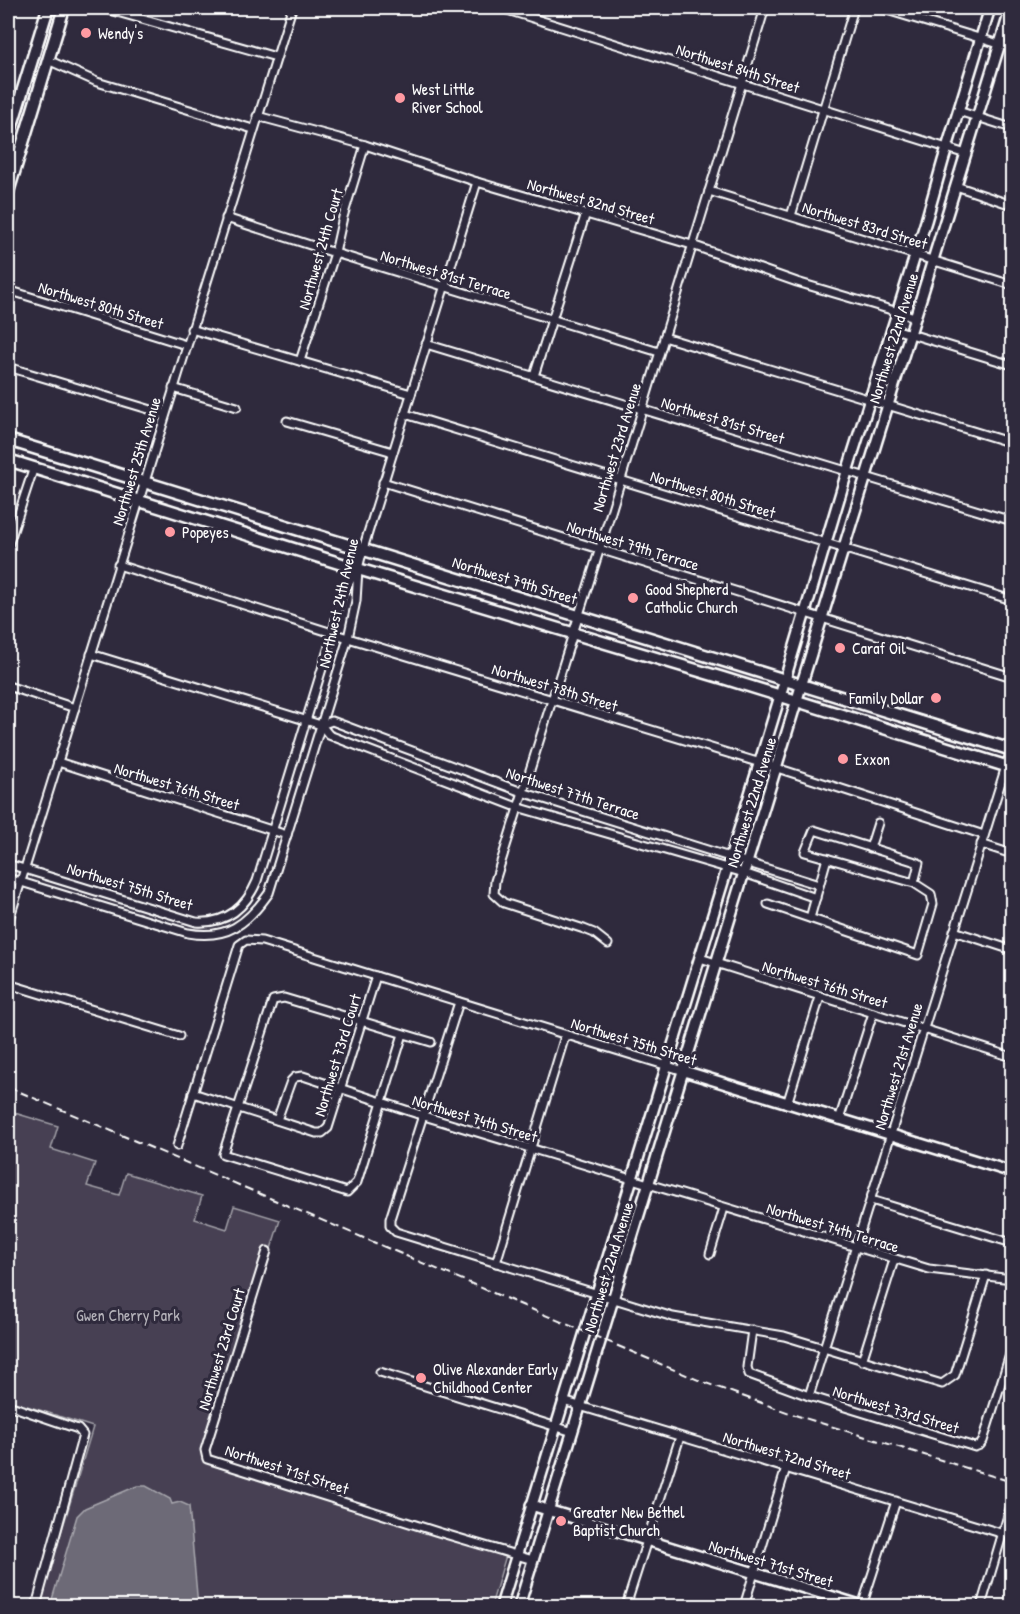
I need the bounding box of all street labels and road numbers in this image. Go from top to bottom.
street label: Northwest 84th Street [673,38,803,98]
street label: Northwest 82nd Street [525,172,658,230]
street label: Northwest 24th Court [292,185,348,312]
street label: Northwest 83rd Street [800,195,931,255]
street label: Northwest 81st Terrace [378,244,515,305]
street label: Northwest 22nd Avenue [863,270,923,406]
street label: Northwest 80th Street [36,276,167,335]
street label: Northwest 23rd Avenue [586,379,646,514]
street label: Northwest 81st Street [659,391,788,449]
street label: Northwest 25th Avenue [106,393,166,528]
street label: Northwest 80th Street [648,465,779,524]
street label: Northwest 79th Terrace [564,514,702,576]
street label: Northwest 24th Avenue [312,535,364,670]
street label: Northwest 79th Street [450,551,581,610]
street label: Northwest 78th Street [489,657,621,717]
street label: Northwest 22nd Avenue [721,734,781,870]
street label: Northwest 76th Street [112,756,243,816]
street label: Northwest 77th Terrace [503,761,643,825]
street label: Northwest 75th Street [64,856,196,916]
street label: Northwest 76th Street [760,954,891,1014]
street label: Northwest 73rd Court [308,991,366,1119]
street label: Northwest 21st Avenue [868,999,928,1132]
street label: Northwest 75th Street [568,1011,700,1071]
street label: Northwest 74th Street [410,1089,541,1148]
street label: Northwest 74th Terrace [764,1196,902,1258]
street label: Northwest 22nd Avenue [578,1199,638,1335]
street label: Northwest 23rd Court [192,1285,250,1413]
street label: Northwest 73rd Street [830,1379,962,1439]
street label: Northwest 72nd Street [721,1425,854,1485]
street label: Northwest 71st Street [222,1439,352,1500]
street label: Northwest 71st Street [706,1534,836,1592]

